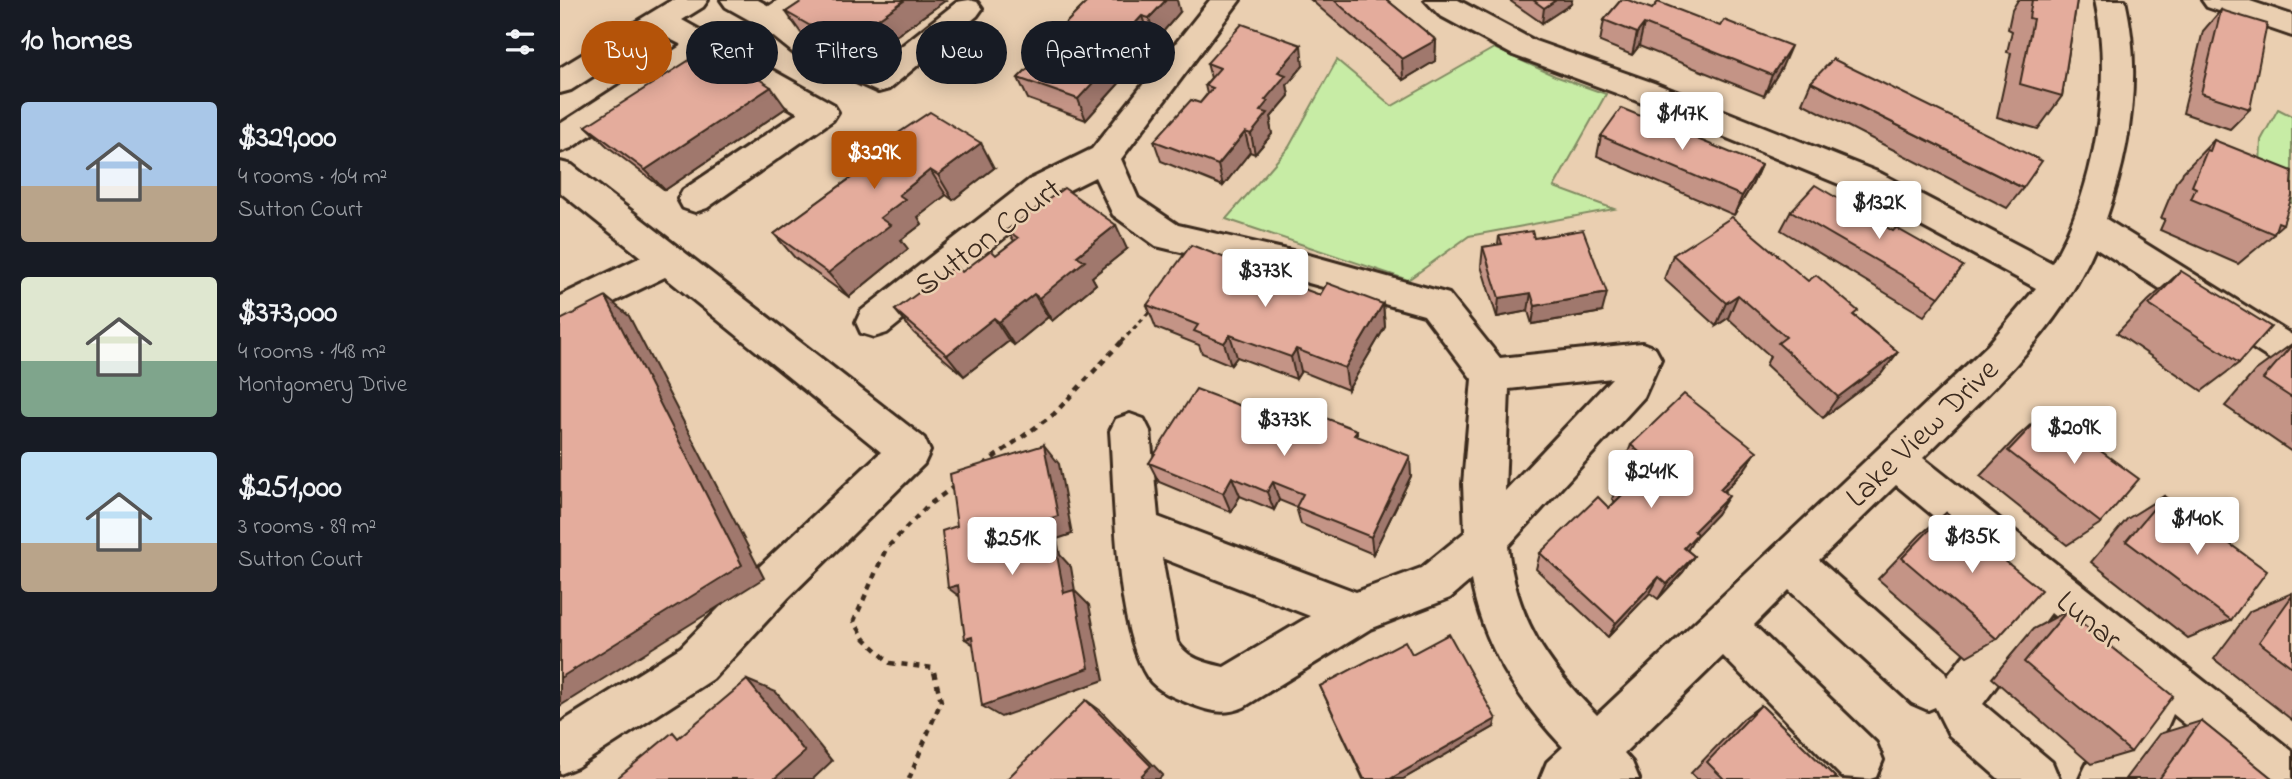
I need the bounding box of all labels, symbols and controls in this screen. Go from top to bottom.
text: 10 homes [21,20,133,64]
chip: Buy [581,21,672,84]
chip: Rent [686,21,778,84]
chip: Filters [792,21,902,84]
chip: New [916,21,1007,84]
chip: Apartment [1021,21,1175,84]
icon: filters [501,23,539,61]
pin: $147K [1633,92,1731,152]
text: $147K [1656,98,1708,131]
text: $329,000 [238,117,337,161]
icon: home [77,130,161,214]
pin: $329K [825,132,923,191]
text: $329K [848,137,900,170]
text: 4 rooms · 104 m² [238,161,387,194]
street label: Sutton Court [906,168,1073,310]
pin: $132K [1830,182,1928,241]
text: $132K [1852,187,1906,220]
text: Sutton Court [238,194,363,227]
pin: $373K [1216,250,1314,309]
text: $373K [1238,255,1292,288]
text: $373,000 [238,292,337,336]
icon: home [77,305,161,389]
text: 4 rooms · 148 m² [238,336,386,369]
street label: Lake View Drive [1836,348,2011,520]
text: Montgomery Drive [238,369,407,402]
pin: $373K [1235,398,1333,458]
text: $373K [1257,404,1311,437]
pin: $209K [2025,406,2123,466]
text: $209K [2047,412,2101,445]
pin: $241K [1602,450,1700,510]
text: $241K [1624,456,1678,489]
text: $251,000 [238,467,342,511]
icon: home [77,480,161,564]
pin: $140K [2148,498,2246,557]
text: $140K [2171,503,2223,536]
text: 3 rooms · 89 m² [238,511,376,544]
pin: $135K [1923,516,2021,575]
pin: $251K [963,518,1061,577]
text: $135K [1944,521,2000,554]
text: $251K [984,523,1040,556]
text: Sutton Court [238,544,363,577]
street label: Lunar [2045,580,2131,663]

